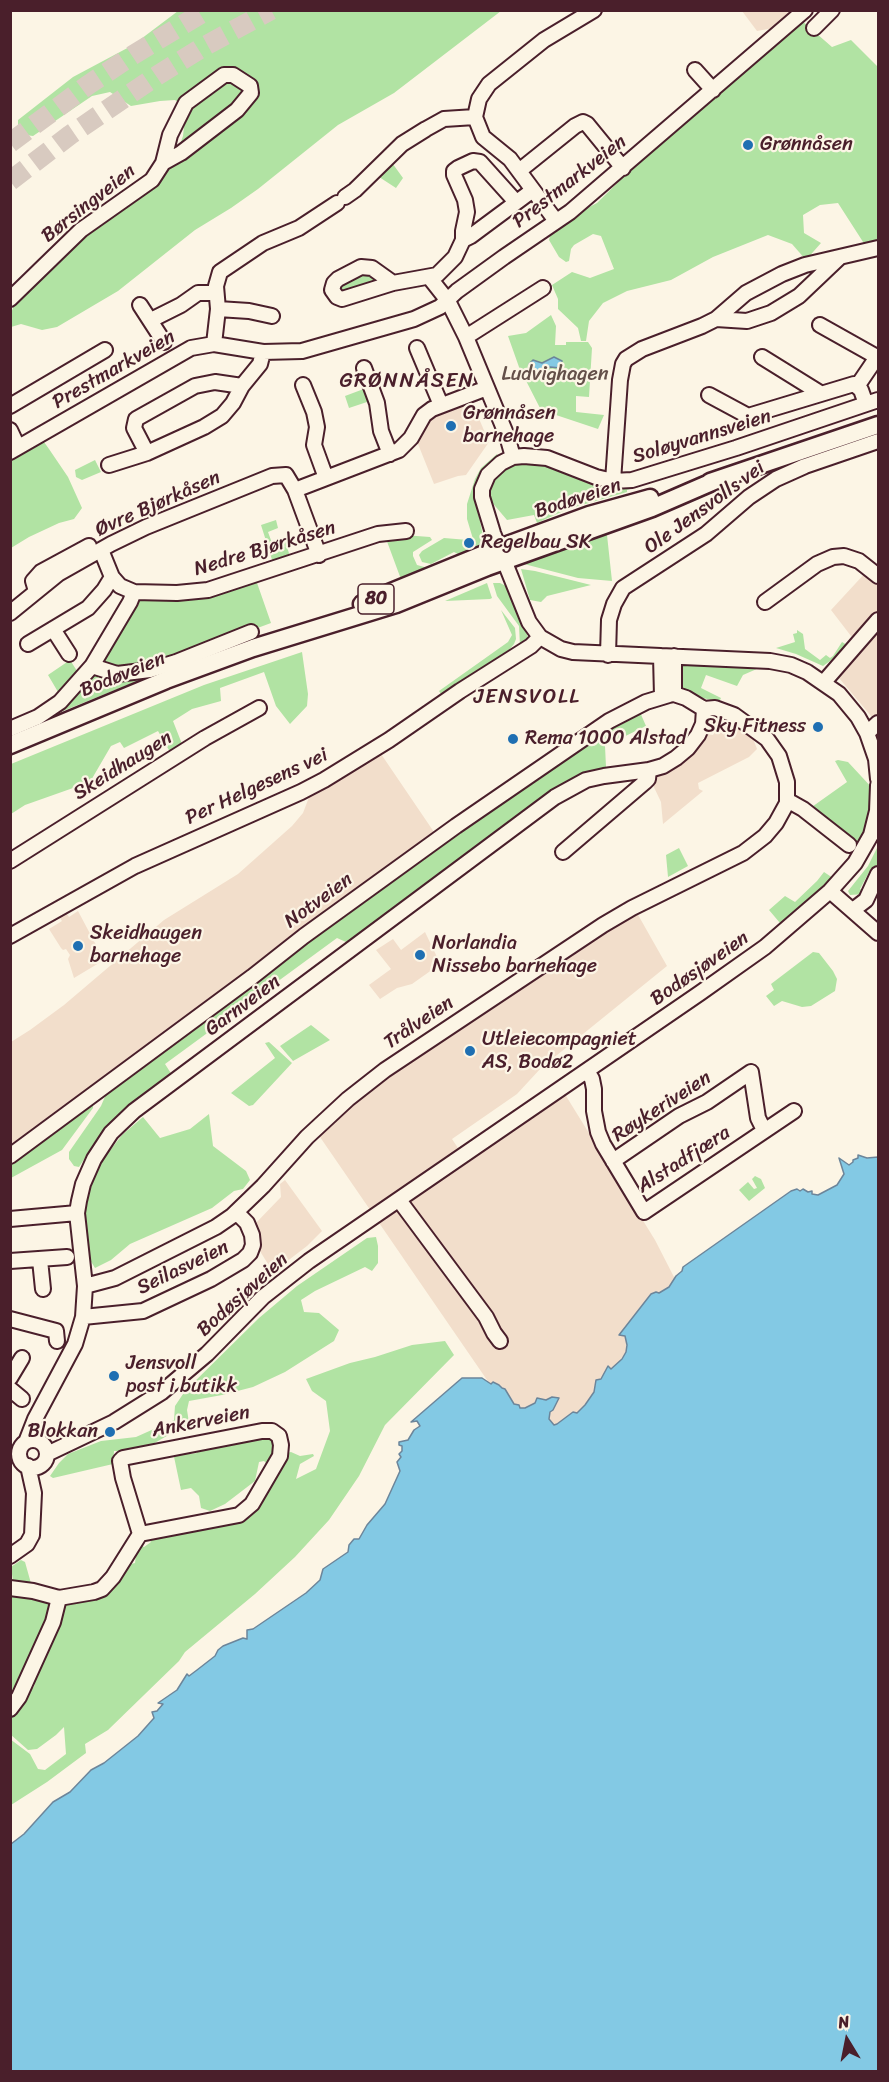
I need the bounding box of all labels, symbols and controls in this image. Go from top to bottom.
street label: Prestmarkveien [508,130,632,234]
place label: Grønnåsen [760,133,853,157]
marker: Grønnåsen [741,138,755,152]
street label: Børsingveien [37,160,141,248]
street label: Prestmarkveien [48,325,180,415]
park label: Ludvighagen [501,363,609,387]
district label: GRØNNÅSEN [339,369,475,395]
place label: Grønnåsen barnehage [463,402,556,449]
street label: Soløyvannsveien [630,405,774,469]
marker: Grønnåsen barnehage [444,419,458,433]
street label: Ole Jensvolls vei [640,456,770,560]
street label: Øvre Bjørkåsen [92,466,224,542]
street label: Bodøveien [532,474,624,524]
street label: Nedre Bjørkåsen [191,516,339,582]
place label: Regelbau SK [481,531,591,555]
marker: Regelbau SK [462,536,476,550]
road number: 80 [358,584,394,614]
street label: Bodøveien [77,647,169,703]
district label: JENSVOLL [475,685,579,711]
place label: Sky Fitness [704,715,806,739]
marker: Sky Fitness [811,720,825,734]
street label: Skeidhaugen [69,726,177,806]
place label: Rema 1000 Alstad [525,727,686,751]
marker: Rema 1000 Alstad [506,732,520,746]
street label: Per Helgesens vei [182,743,332,831]
street label: Notveien [280,868,358,934]
place label: Skeidhaugen barnehage [90,922,202,969]
street label: Bodøsjøveien [646,926,754,1012]
place label: Norlandia Nissebo barnehage [432,932,597,979]
marker: Skeidhaugen barnehage [71,939,85,953]
marker: Norlandia Nissebo barnehage [413,948,427,962]
street label: Garnveien [201,970,285,1042]
street label: Trålveien [380,991,458,1055]
place label: Utleiecompagniet AS, Bodø2 [482,1028,637,1075]
marker: Utleiecompagniet AS, Bodø2 [463,1044,477,1058]
street label: Røykeriveien [608,1066,716,1148]
street label: Alstadfjæra [633,1121,735,1199]
street label: Seilasveien [133,1236,233,1300]
street label: Bodøsjøveien [193,1248,293,1342]
place label: Jensvoll post i butikk [126,1352,237,1399]
marker: Jensvoll post i butikk [107,1369,121,1383]
street label: Ankerveien [150,1401,252,1443]
place label: Blokkan [27,1420,98,1444]
marker: Blokkan [103,1425,117,1439]
text: N [836,2007,852,2037]
north arrow [817,2010,877,2070]

